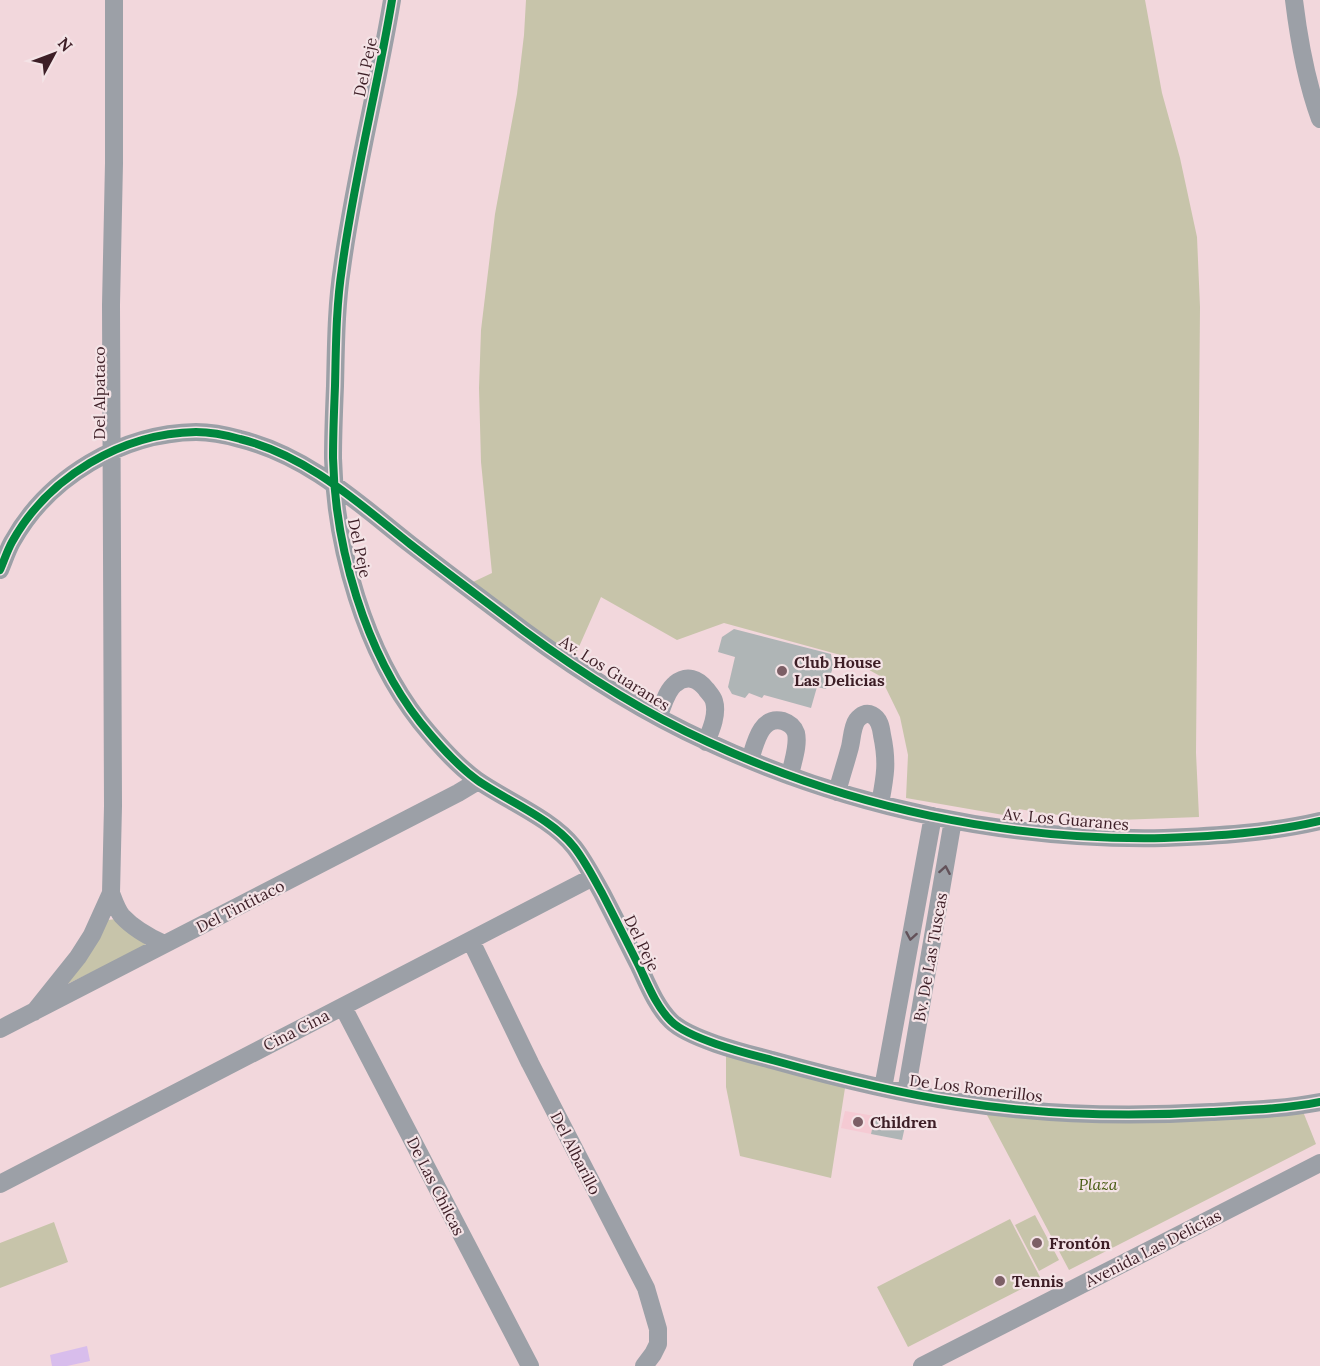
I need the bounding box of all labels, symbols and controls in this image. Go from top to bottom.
north arrow [24,24,84,84]
text: N [54,33,77,55]
street label: Del Peje [349,35,381,99]
street label: Del Alpataco [89,346,109,440]
street label: Del Peje [344,516,376,580]
street label: Av. Los Guaranes [555,631,674,715]
place label: Club House Las Delicias [794,652,885,690]
marker: Club House Las Delicias [775,664,789,678]
street label: Av. Los Guaranes [1001,803,1130,834]
one-way arrow [938,865,950,875]
street label: Del Tintitaco [192,875,288,937]
street label: Bv. De Las Tuscas [909,891,951,1023]
street label: Del Peje [620,912,664,975]
one-way arrow [905,930,918,940]
street label: Cina Cina [260,1005,332,1055]
street label: De Los Romerillos [908,1070,1044,1106]
street label: Del Albarillo [547,1108,605,1198]
place label: Children [870,1112,937,1132]
marker: Children [851,1115,865,1129]
street label: De Las Chilcas [403,1133,469,1239]
park label: Plaza [1078,1174,1118,1194]
street label: Avenida Las Delicias [1081,1205,1224,1291]
place label: Frontón [1049,1233,1111,1253]
marker: Frontón [1030,1236,1044,1250]
place label: Tennis [1012,1271,1064,1291]
marker: Tennis [993,1274,1007,1288]

